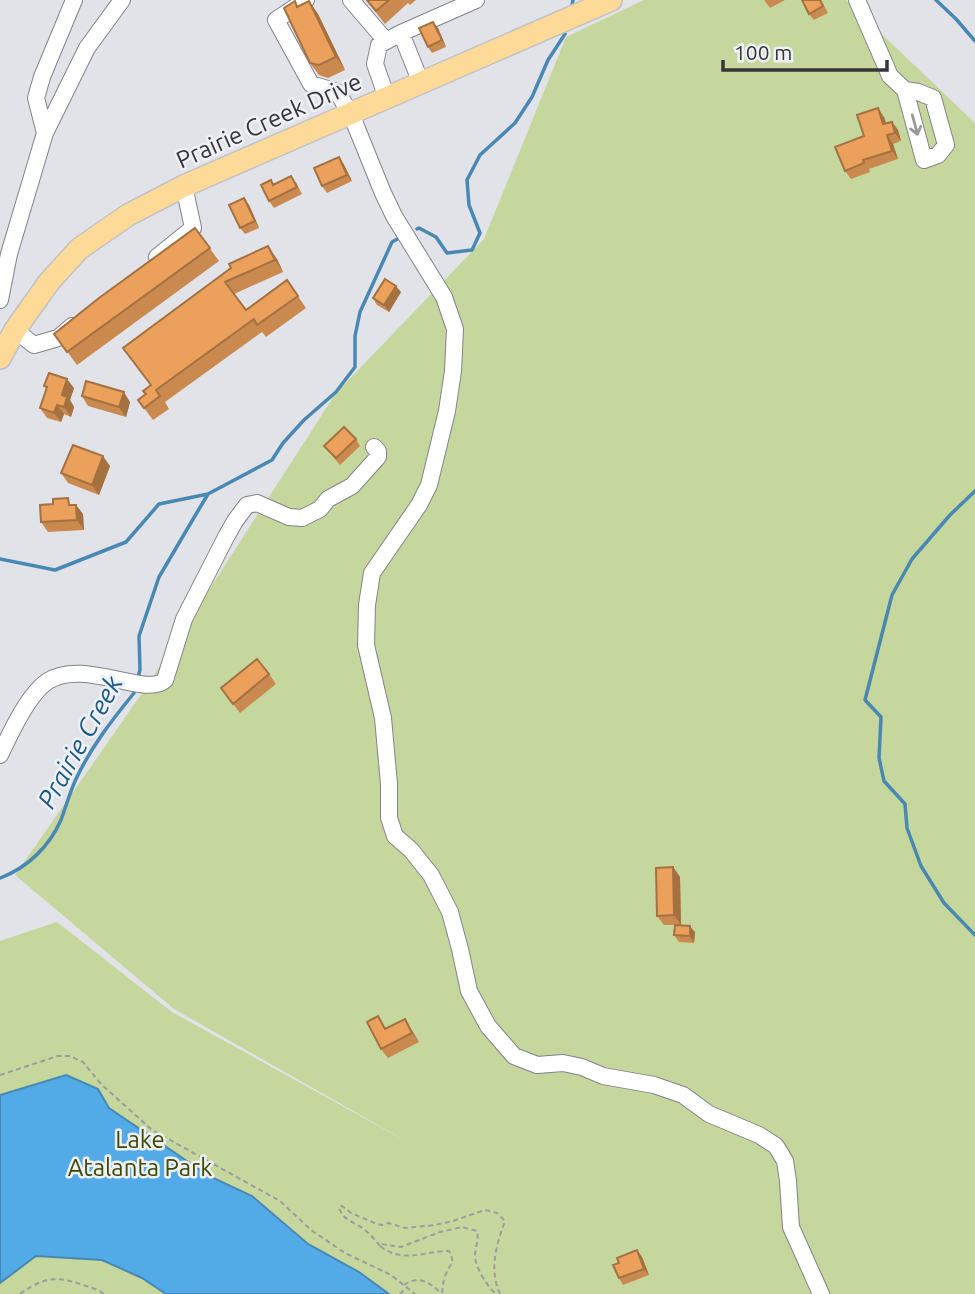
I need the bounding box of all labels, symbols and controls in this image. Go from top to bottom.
scale bar [723,28,888,72]
text: 100 m [734,40,792,64]
street label: Prairie Creek Drive [172,68,366,174]
one-way arrow [909,114,922,136]
water label: Prairie Creek [31,670,128,813]
park label: Lake Atalanta Park [68,1126,212,1181]

